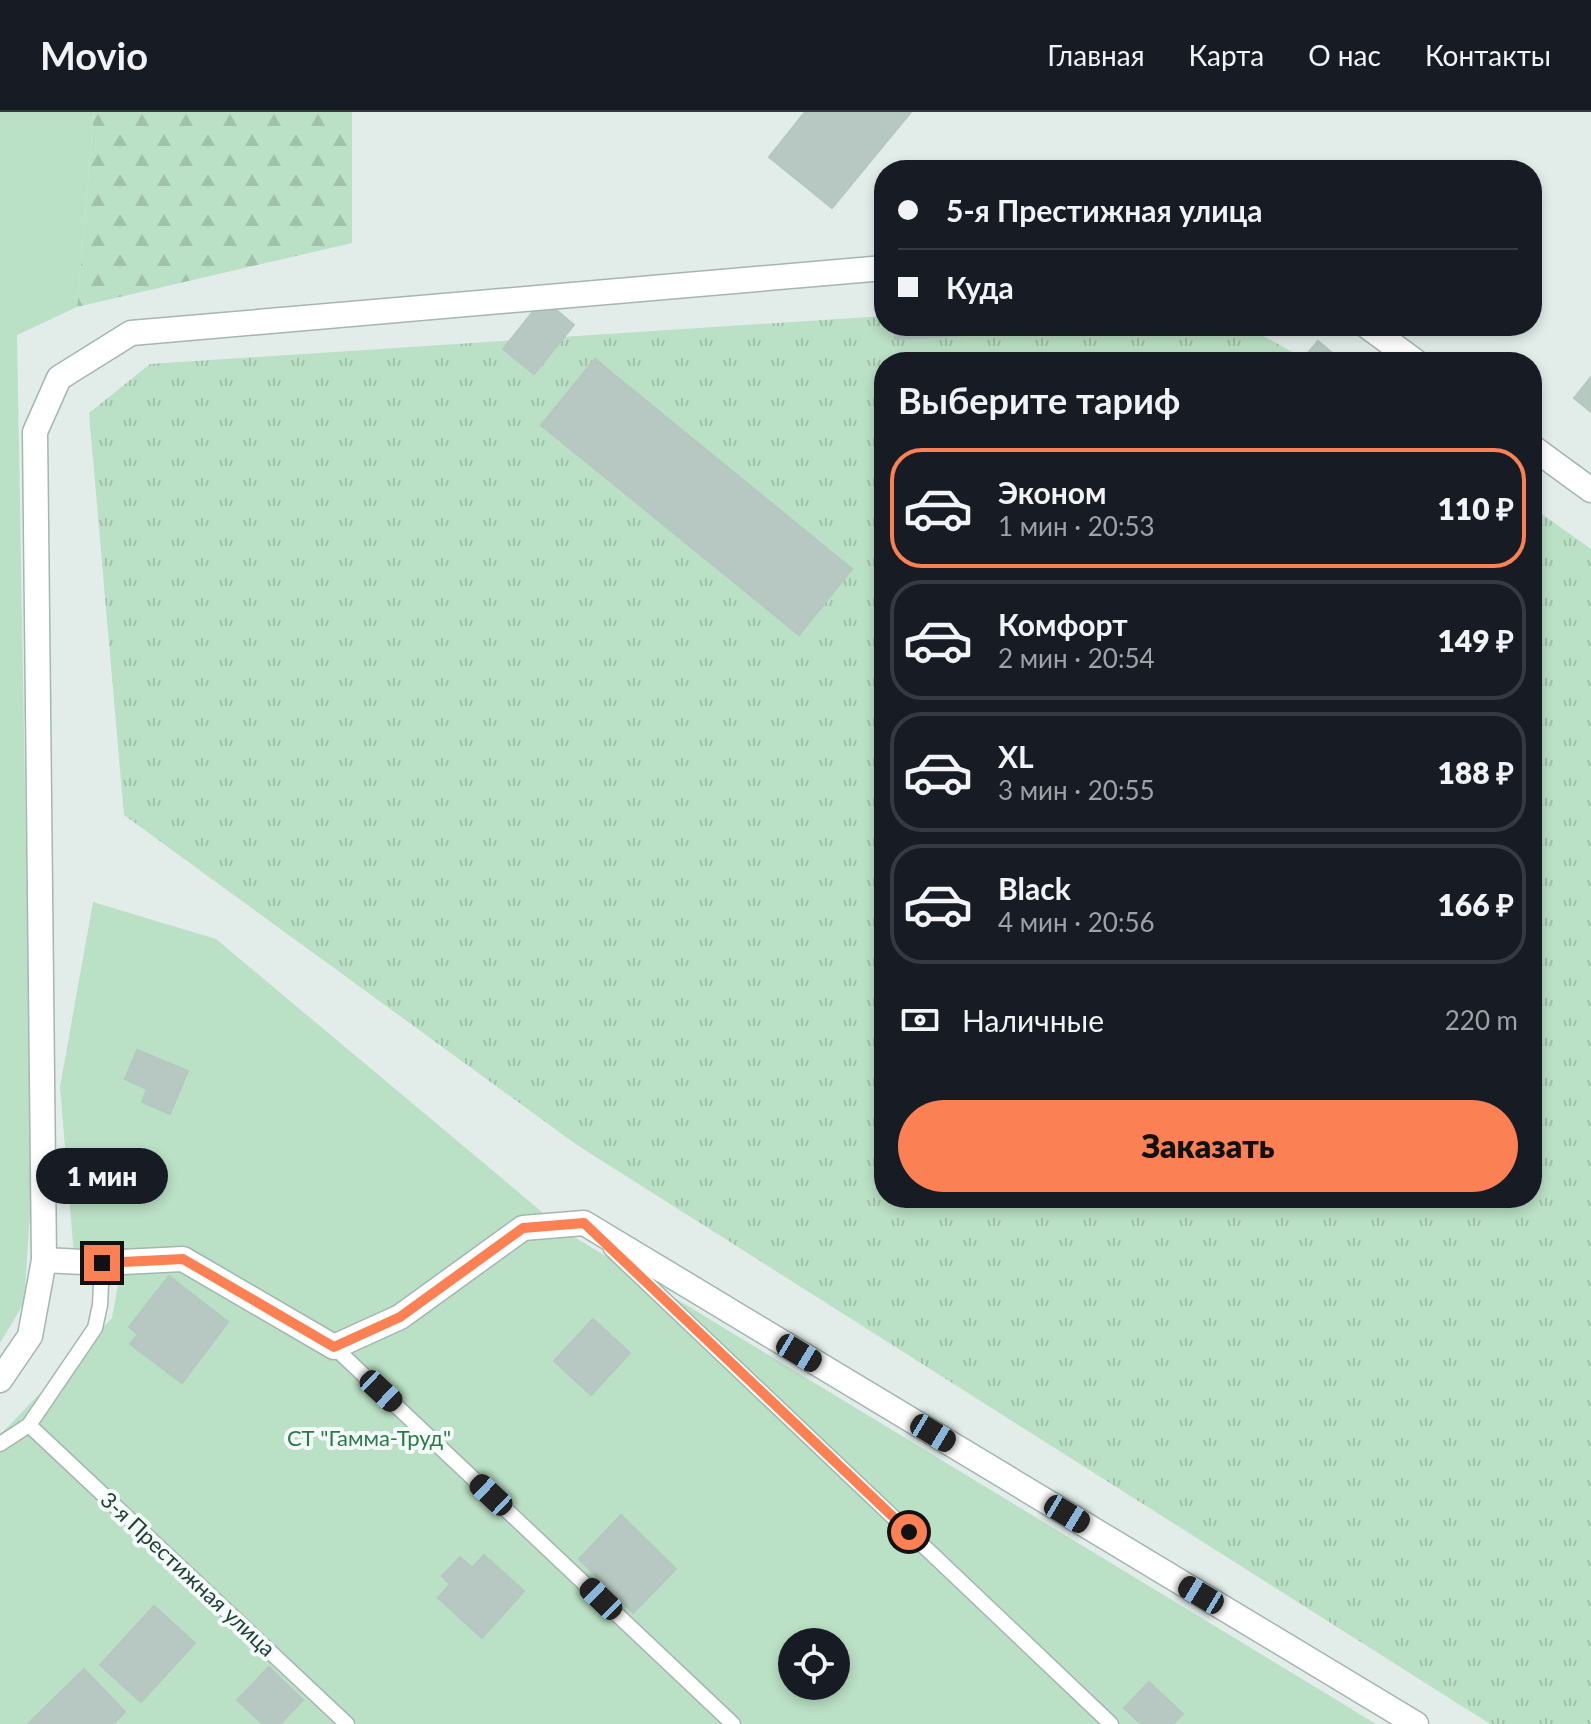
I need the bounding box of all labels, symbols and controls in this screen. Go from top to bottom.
text: Movio [40,32,148,78]
text: Главная [1047,38,1145,72]
text: Карта [1189,38,1264,72]
text: О нас [1308,38,1381,72]
text: Контакты [1425,38,1551,72]
text: 5-я Престижная улица [946,192,1263,228]
text: Куда [946,269,1014,305]
text: Выберите тариф [898,378,1180,422]
icon: car [902,472,974,544]
text: Эконом [998,474,1107,510]
text: 110 ₽ [1437,490,1514,526]
text: 1 мин · 20:53 [998,510,1155,542]
icon: car [902,604,974,676]
text: Комфорт [998,606,1128,642]
text: 149 ₽ [1437,622,1514,658]
text: 2 мин · 20:54 [998,642,1155,674]
icon: car [902,736,974,808]
text: XL [998,738,1034,774]
text: 188 ₽ [1437,754,1514,790]
text: 3 мин · 20:55 [998,774,1155,806]
icon: car [902,868,974,940]
text: Black [998,870,1071,906]
text: 166 ₽ [1437,886,1514,922]
text: 4 мин · 20:56 [998,906,1155,938]
icon: cash [898,998,942,1042]
text: Наличные [962,1002,1104,1038]
text: 220 m [1445,1004,1518,1036]
button: Заказать [898,1100,1518,1192]
callout: 1 мин [36,1147,168,1203]
text: 1 мин [67,1160,137,1192]
route end [84,1245,120,1281]
car [772,1330,826,1376]
car [355,1366,407,1416]
car [906,1410,960,1456]
park label: СТ "Гамма-Труд" [287,1424,451,1451]
car [465,1470,517,1520]
street label: 3-я Престижная улица [95,1486,281,1662]
car [1040,1491,1094,1537]
route start [891,1514,927,1550]
car [1174,1572,1228,1618]
car [575,1574,627,1624]
map controls [778,1628,850,1700]
button: locate [778,1628,850,1700]

